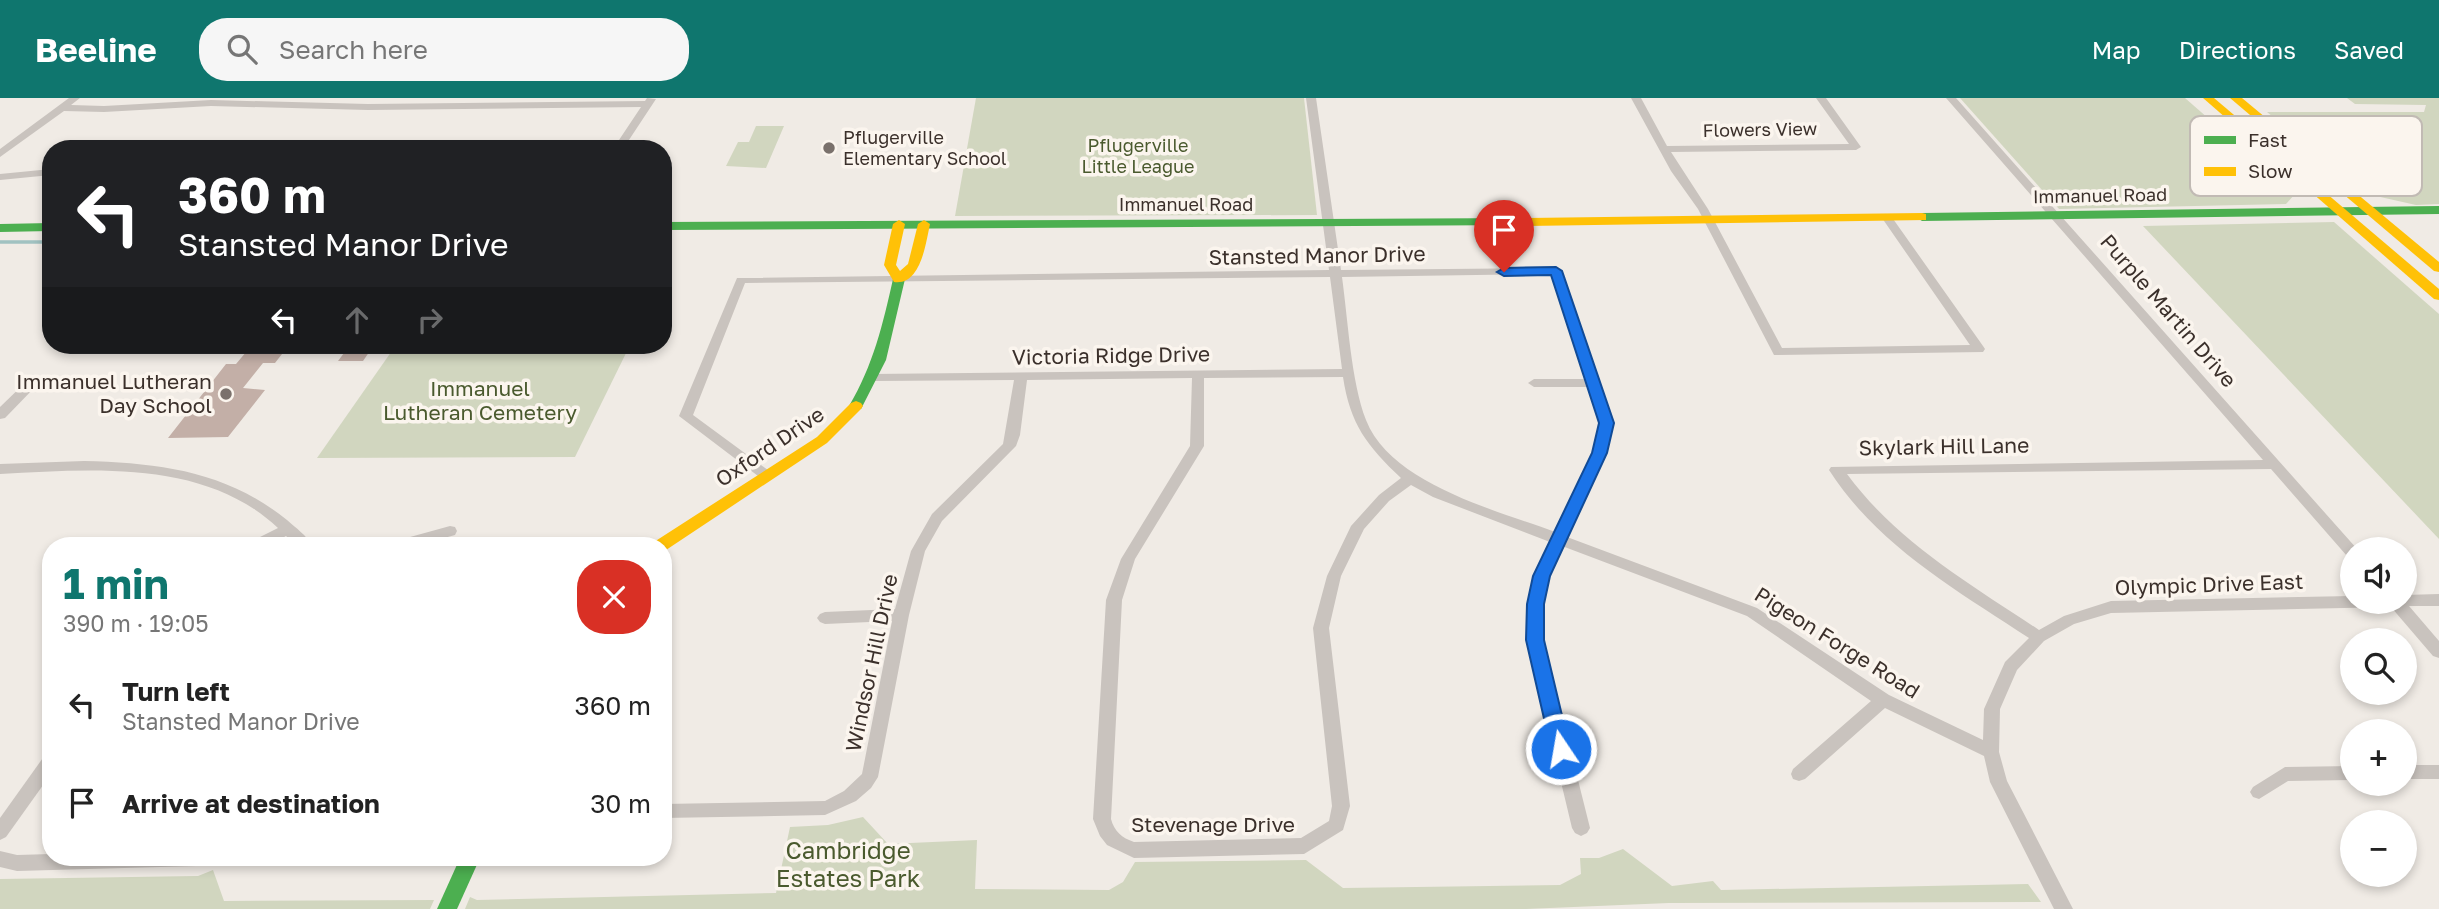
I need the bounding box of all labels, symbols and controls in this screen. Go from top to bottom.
search box [199,18,689,81]
text: Beeline [35,30,157,69]
icon: search [223,30,261,68]
text: Search here [279,34,428,65]
text: Map [2092,35,2141,64]
text: Directions [2179,35,2296,64]
text: Saved [2334,35,2404,64]
legend [2190,116,2422,196]
street label: Flowers View [1703,117,1818,141]
place label: Pflugerville Elementary School [843,126,1007,169]
text: Fast [2248,128,2287,151]
park label: Pflugerville Little League [1082,134,1194,177]
marker: Pflugerville Elementary School [821,140,837,156]
text: Slow [2248,159,2293,182]
text: 360 m [178,165,326,224]
icon: left [63,168,154,259]
street label: Immanuel Road [2033,183,2167,207]
street label: Immanuel Road [1119,193,1253,215]
pin [1474,200,1534,272]
icon: arrive [1485,211,1523,249]
text: Stansted Manor Drive [178,225,509,263]
street label: Purple Martin Drive [2095,229,2242,392]
street label: Stansted Manor Drive [1208,240,1426,270]
icon: left [265,301,303,339]
icon: ahead [338,301,376,339]
icon: right [411,301,449,339]
street label: Victoria Ridge Drive [1012,340,1210,370]
place label: Immanuel Lutheran Day School [16,368,212,418]
park label: Immanuel Lutheran Cemetery [383,375,577,425]
marker: Immanuel Lutheran Day School [218,386,234,402]
street label: Oxford Drive [710,400,829,492]
street label: Skylark Hill Lane [1858,432,2029,460]
map controls [2340,537,2417,887]
button: sound [2340,537,2417,614]
text: 1 min [63,558,169,608]
button: close [577,560,651,634]
street label: Olympic Drive East [2114,568,2304,600]
street label: Windsor Hill Drive [839,572,903,754]
street label: Pigeon Forge Road [1750,581,1925,703]
text: 390 m · 19:05 [63,609,209,637]
button: search [2340,628,2417,705]
text: Turn left [122,676,230,707]
icon: left [63,686,101,724]
text: 360 m [574,690,651,721]
text: Stansted Manor Drive [122,707,360,735]
position arrow [1524,712,1598,786]
button: + [2340,719,2417,796]
icon: arrive [63,784,101,822]
text: Arrive at destination [122,788,380,819]
text: 30 m [590,788,651,819]
button: − [2340,810,2417,887]
street label: Stevenage Drive [1131,811,1295,837]
park label: Cambridge Estates Park [776,835,920,892]

